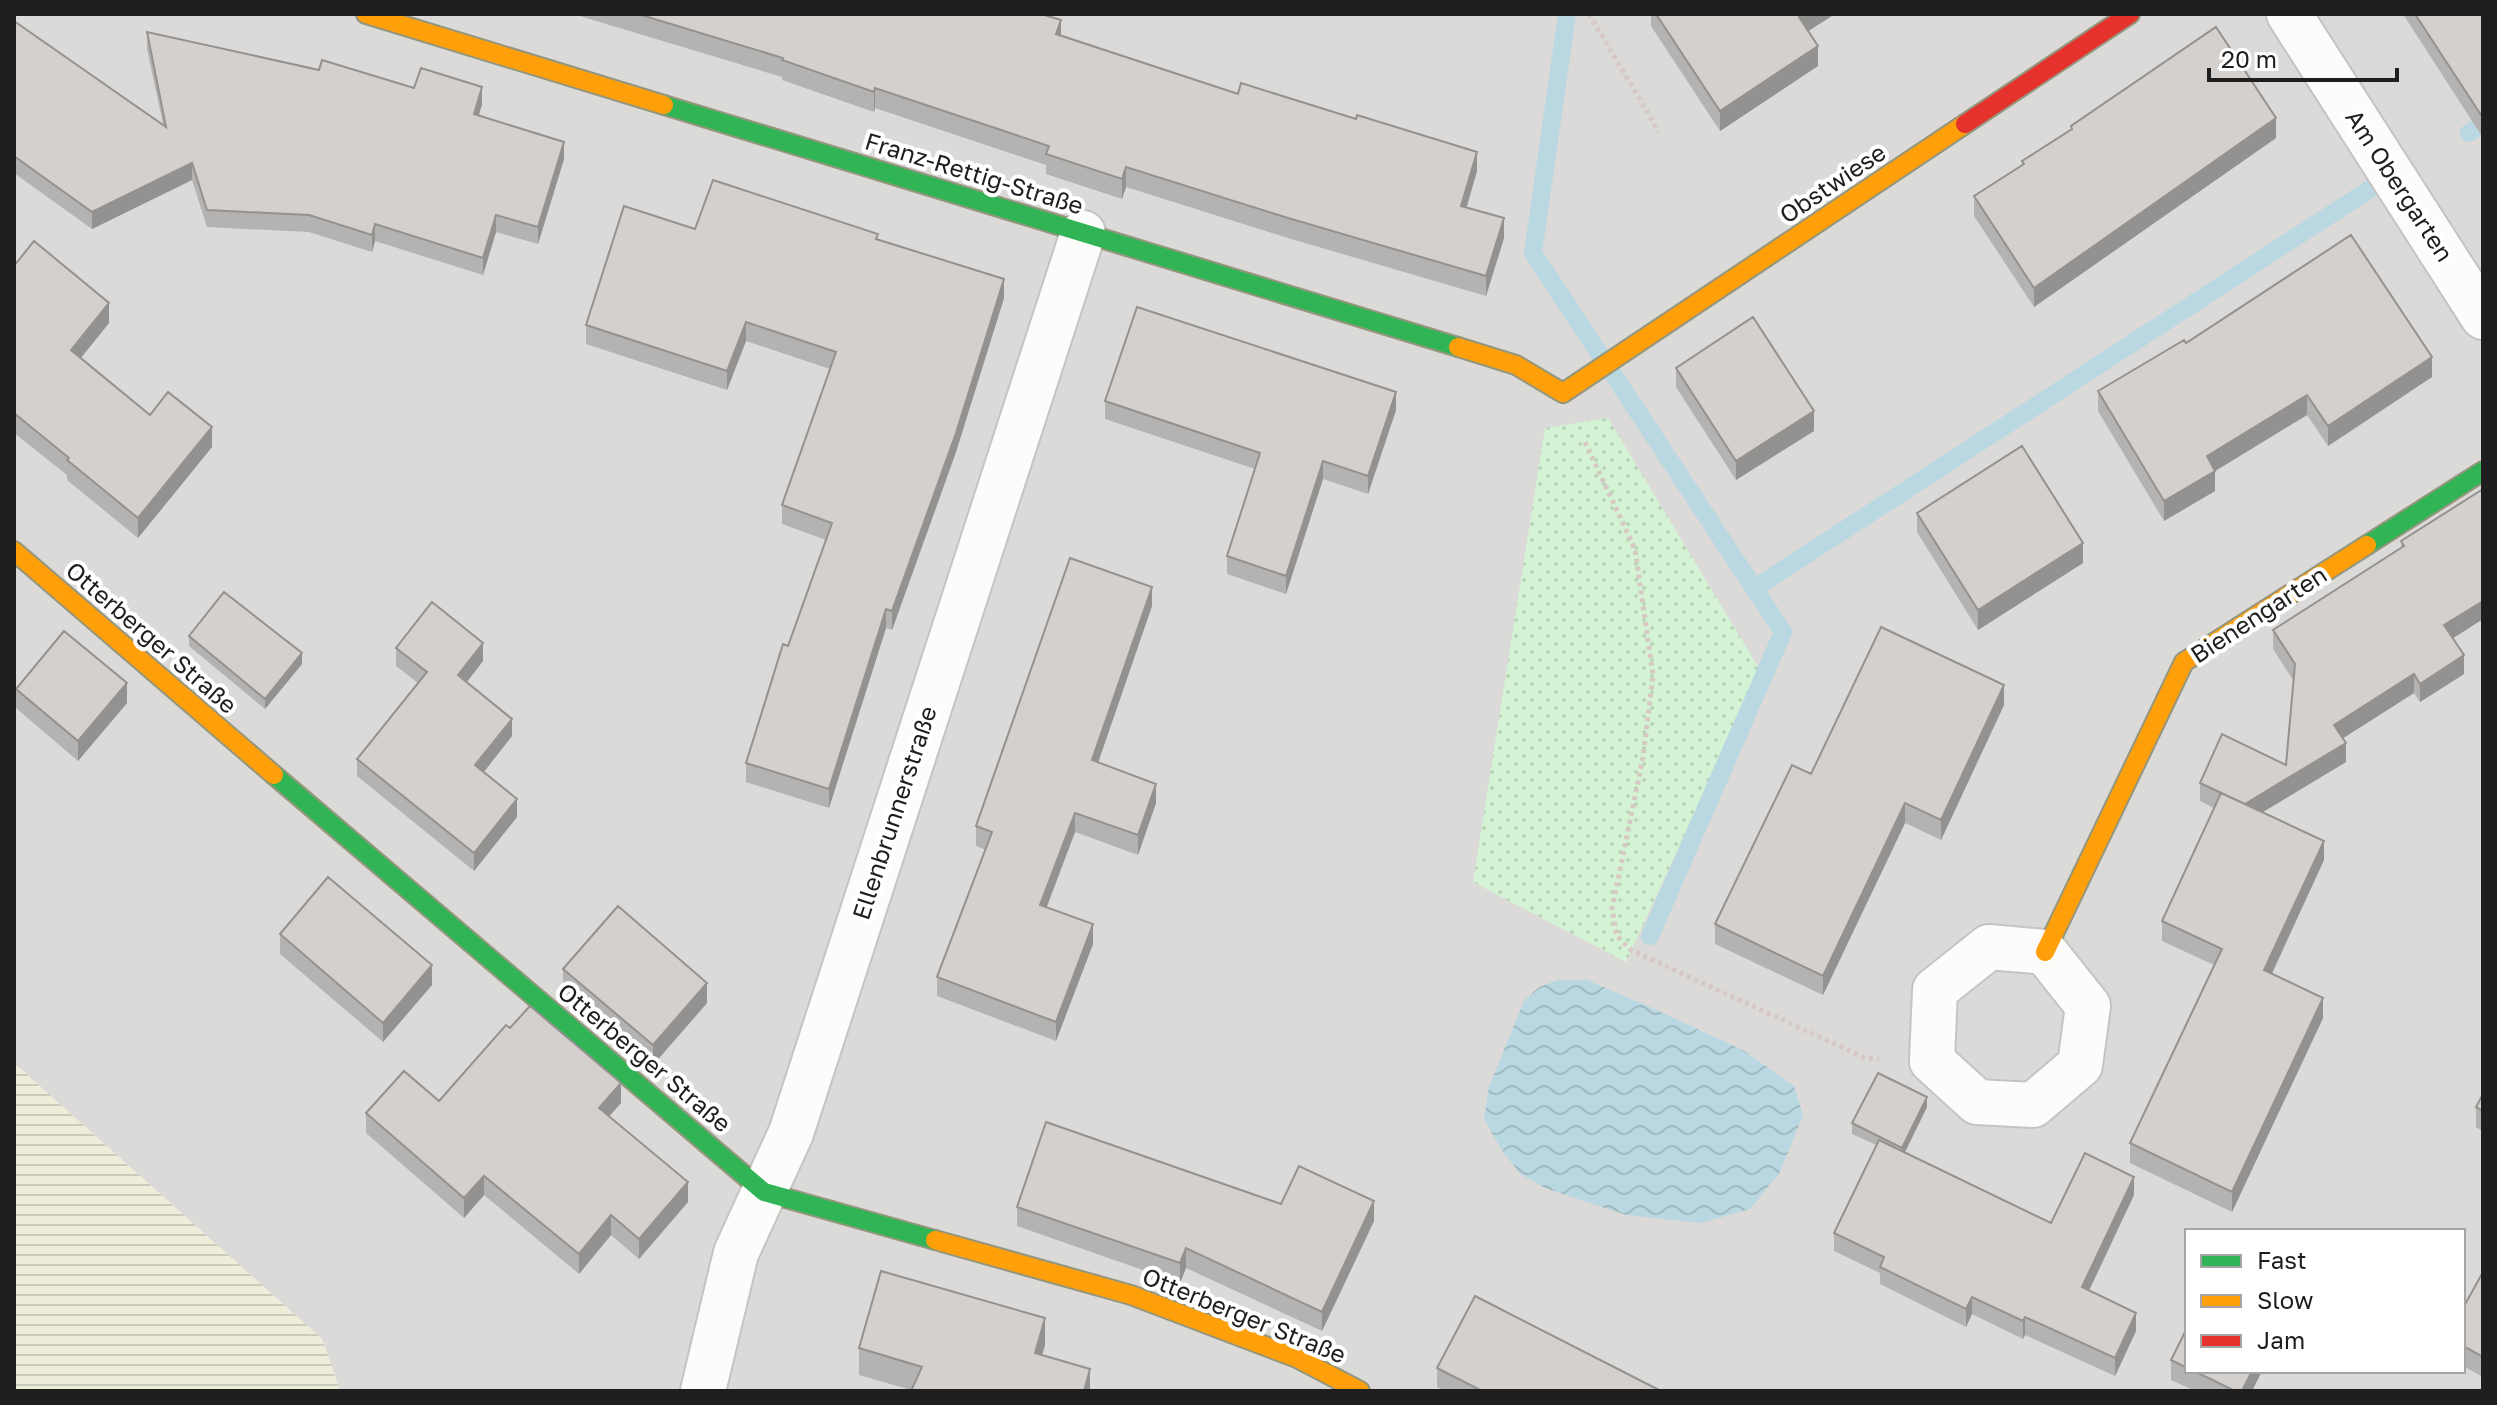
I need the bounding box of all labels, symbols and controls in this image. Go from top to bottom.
scale bar [2209,32,2397,82]
text: 20 m [2221,44,2277,73]
street label: Am Obergarten [2340,104,2460,267]
street label: Franz-Rettig-Straße [862,126,1087,220]
street label: Obstwiese [1774,137,1891,229]
street label: Otterberger Straße [61,555,243,719]
street label: Bienengarten [2185,559,2332,668]
street label: Ellenbrunnerstraße [845,702,942,923]
street label: Otterberger Straße [553,976,737,1138]
legend [2185,1229,2465,1373]
text: Fast [2257,1245,2307,1274]
street label: Otterberger Straße [1139,1261,1351,1369]
text: Slow [2257,1285,2313,1314]
text: Jam [2257,1325,2305,1354]

